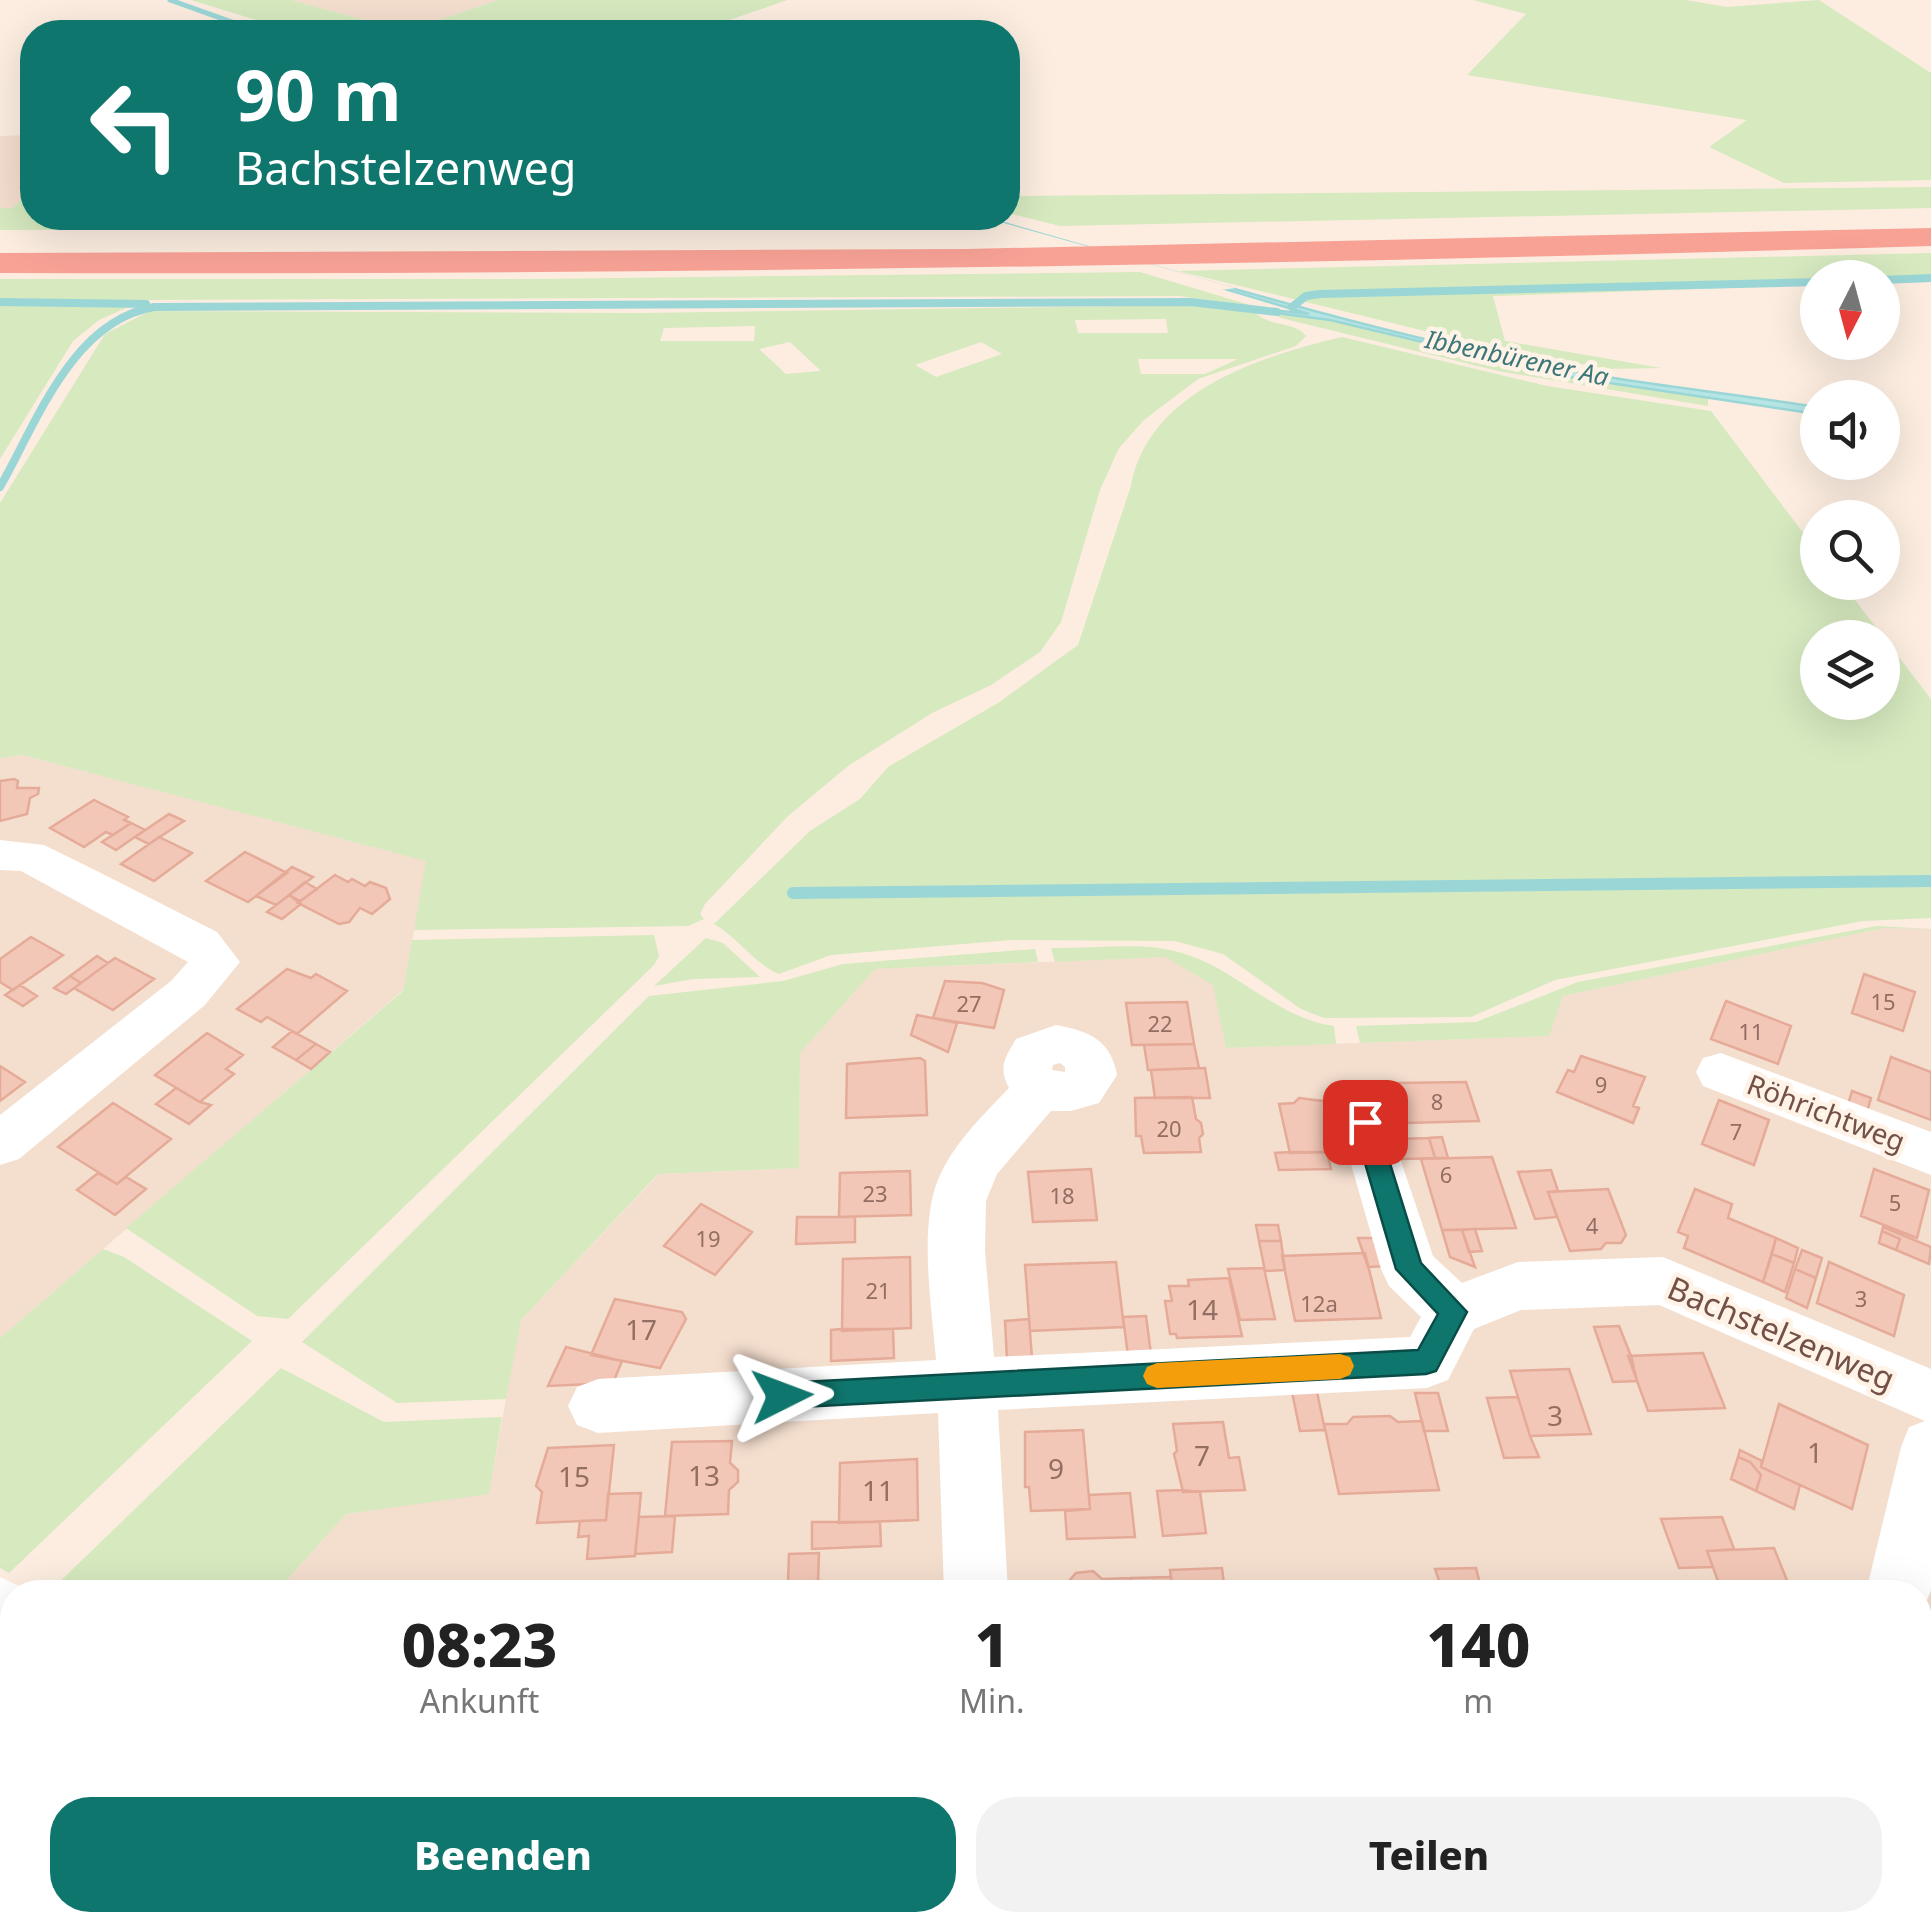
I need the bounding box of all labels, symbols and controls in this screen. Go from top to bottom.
text: 90 m [235,46,402,142]
icon: left [70,60,200,190]
text: Bachstelzenweg [235,137,576,198]
north arrow [1800,260,1900,360]
map controls [1800,260,1900,720]
water label: Ibbenbürener Aa [1421,321,1612,393]
button: sound [1800,380,1900,480]
button: search [1800,500,1900,600]
button: layers [1800,620,1900,720]
house number: 15 [1870,986,1896,1016]
house number: 27 [956,988,982,1018]
house number: 22 [1147,1008,1173,1038]
house number: 11 [1738,1016,1764,1046]
street label: Röhrichtweg [1742,1065,1911,1160]
house number: 9 [1595,1069,1607,1099]
pin [1323,1080,1408,1165]
house number: 8 [1431,1086,1443,1116]
icon: arrive [1338,1095,1393,1150]
house number: 20 [1156,1113,1182,1143]
house number: 7 [1730,1116,1742,1146]
house number: 6 [1440,1159,1452,1189]
house number: 23 [862,1178,888,1208]
house number: 18 [1049,1180,1075,1210]
house number: 5 [1889,1187,1901,1217]
house number: 4 [1586,1210,1599,1240]
house number: 19 [695,1223,721,1253]
street label: Bachstelzenweg [1661,1265,1902,1400]
house number: 21 [865,1275,891,1305]
house number: 3 [1855,1283,1867,1313]
house number: 12a [1300,1288,1338,1318]
house number: 14 [1186,1290,1218,1328]
house number: 17 [625,1310,657,1348]
position arrow [730,1344,834,1448]
house number: 3 [1547,1396,1563,1434]
house number: 1 [1807,1433,1823,1471]
house number: 7 [1194,1436,1210,1474]
house number: 9 [1048,1449,1064,1487]
house number: 13 [688,1456,720,1494]
house number: 15 [558,1457,590,1495]
house number: 11 [862,1471,894,1509]
text: 08:23 [402,1603,557,1685]
text: 1 [975,1603,1009,1685]
text: 140 [1426,1603,1530,1685]
text: Ankunft [420,1679,539,1722]
text: Min. [959,1679,1025,1722]
text: m [1463,1679,1493,1722]
button: Beenden [50,1797,956,1912]
button: Teilen [976,1797,1882,1912]

